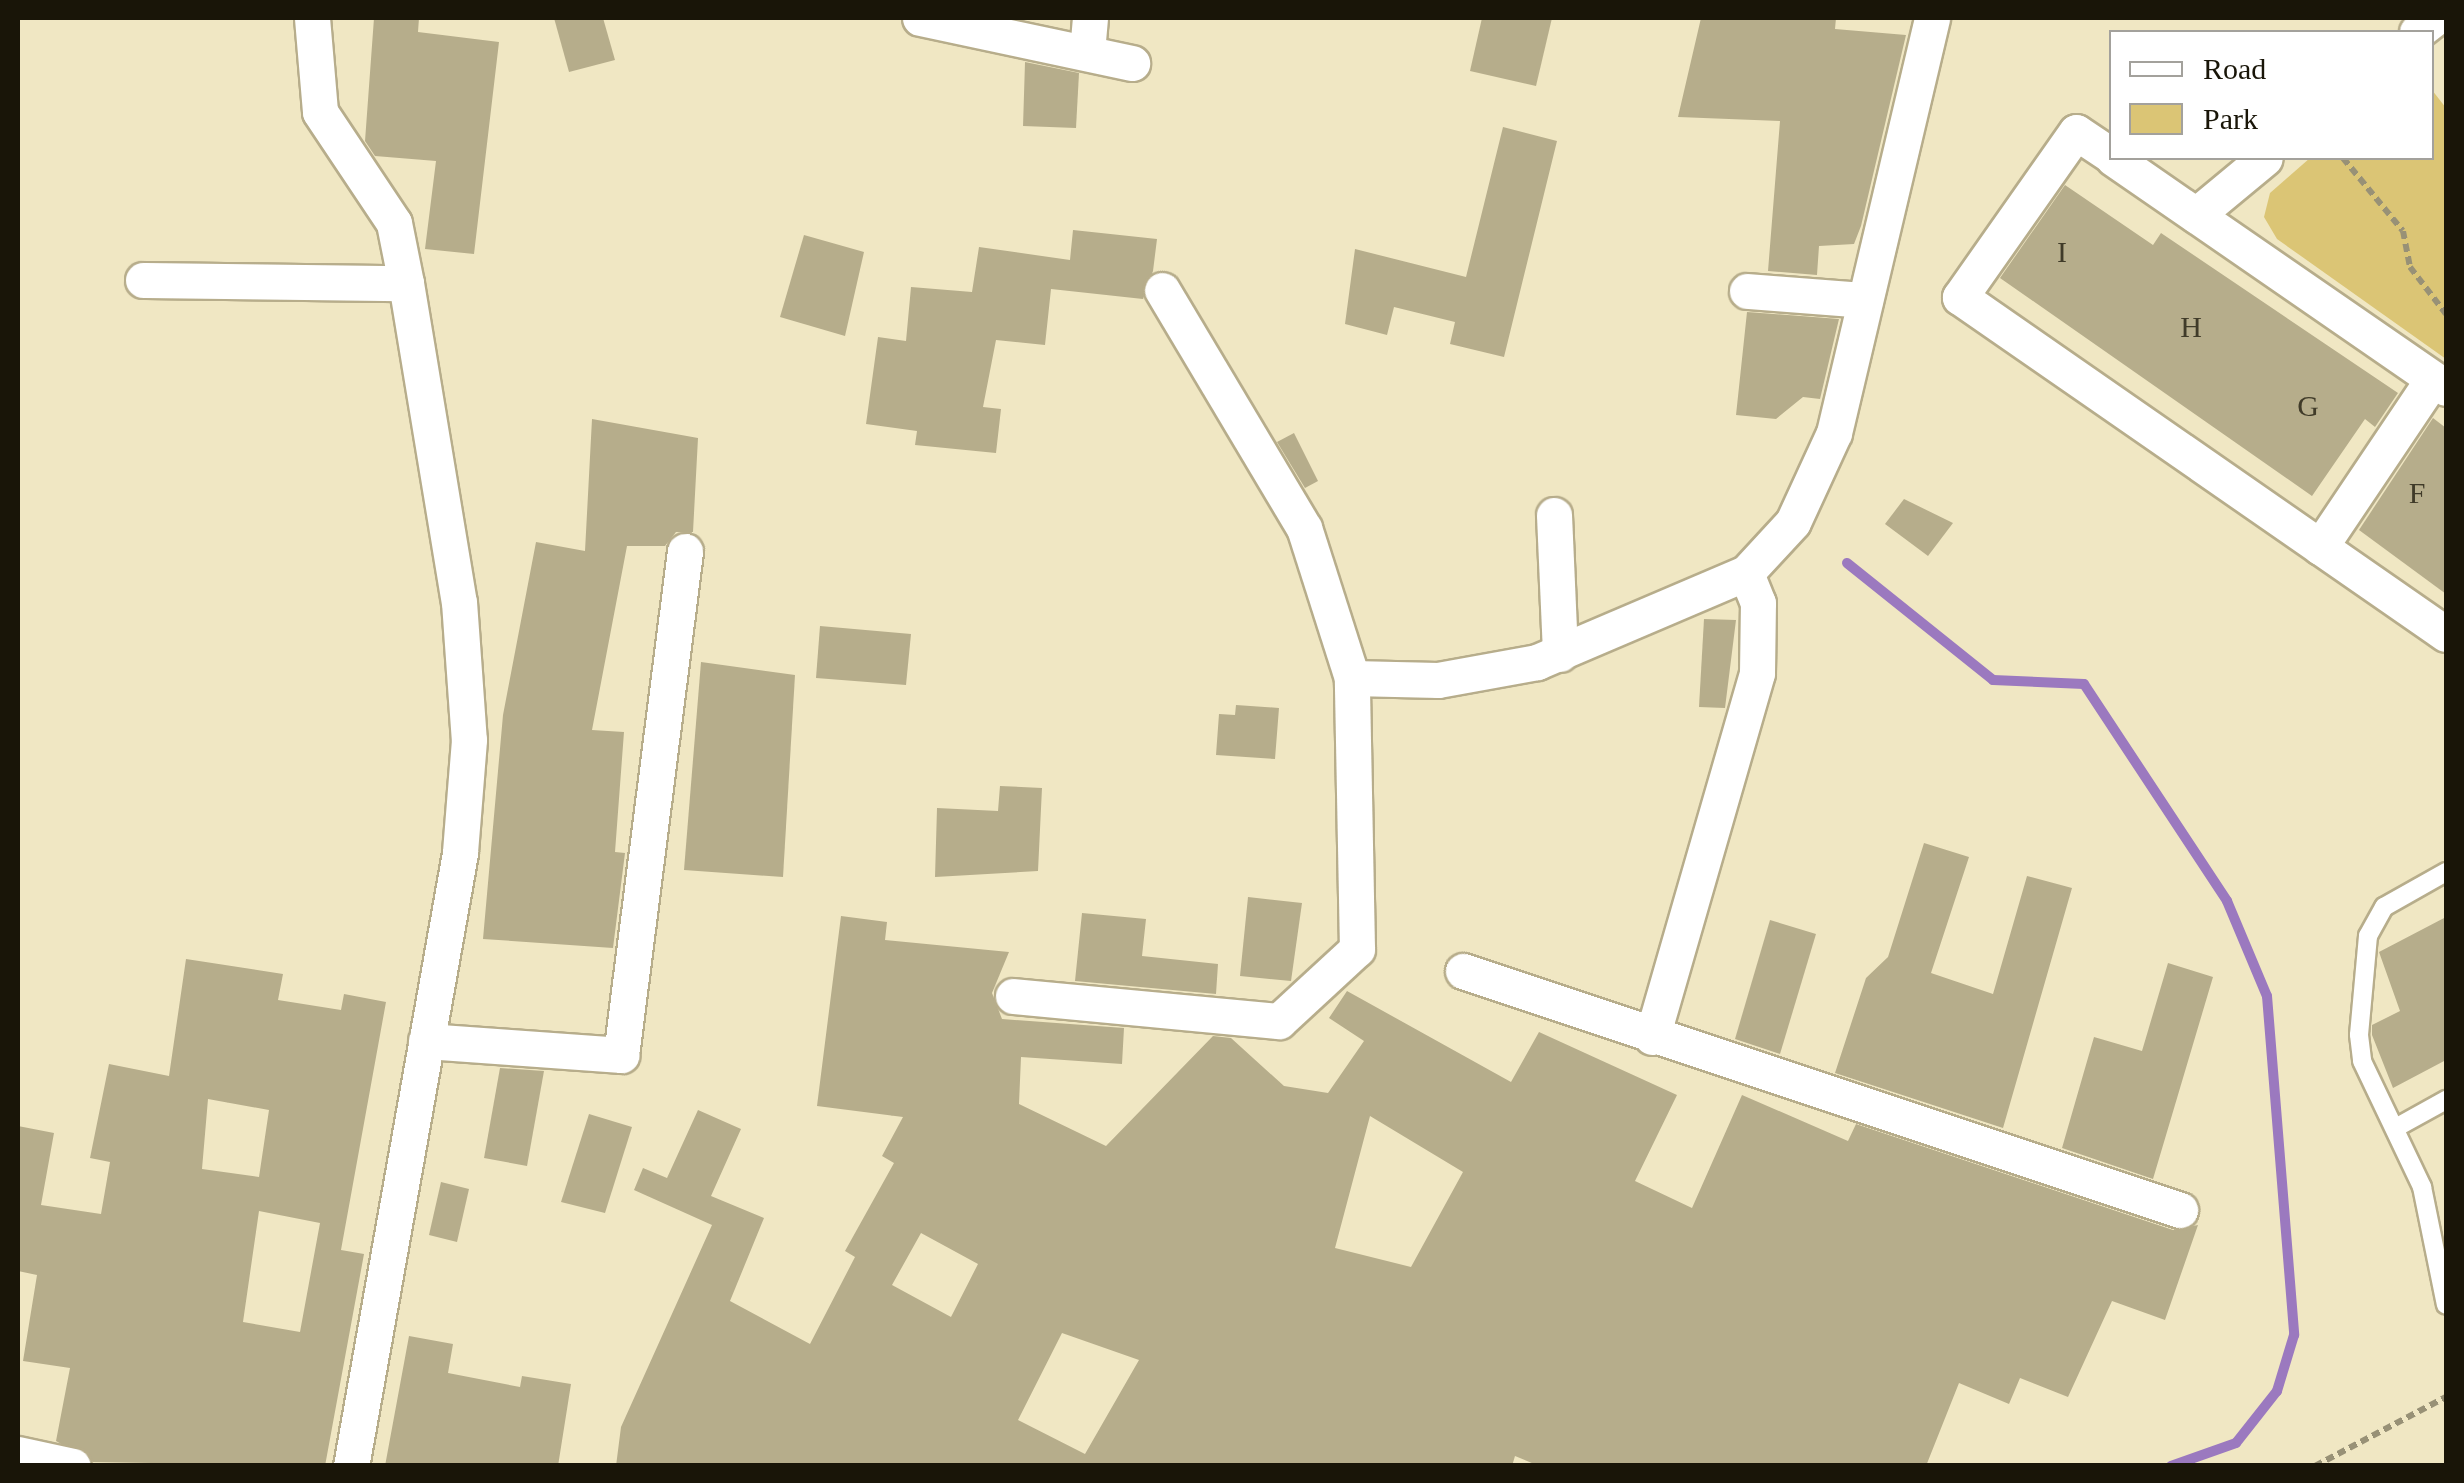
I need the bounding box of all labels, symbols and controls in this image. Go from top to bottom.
legend [2109,30,2434,160]
text: Road [2203,52,2266,85]
text: Park [2203,102,2258,135]
house number: I [2057,234,2067,270]
house number: H [2180,309,2202,345]
house number: G [2297,388,2319,424]
house number: F [2409,475,2425,511]

